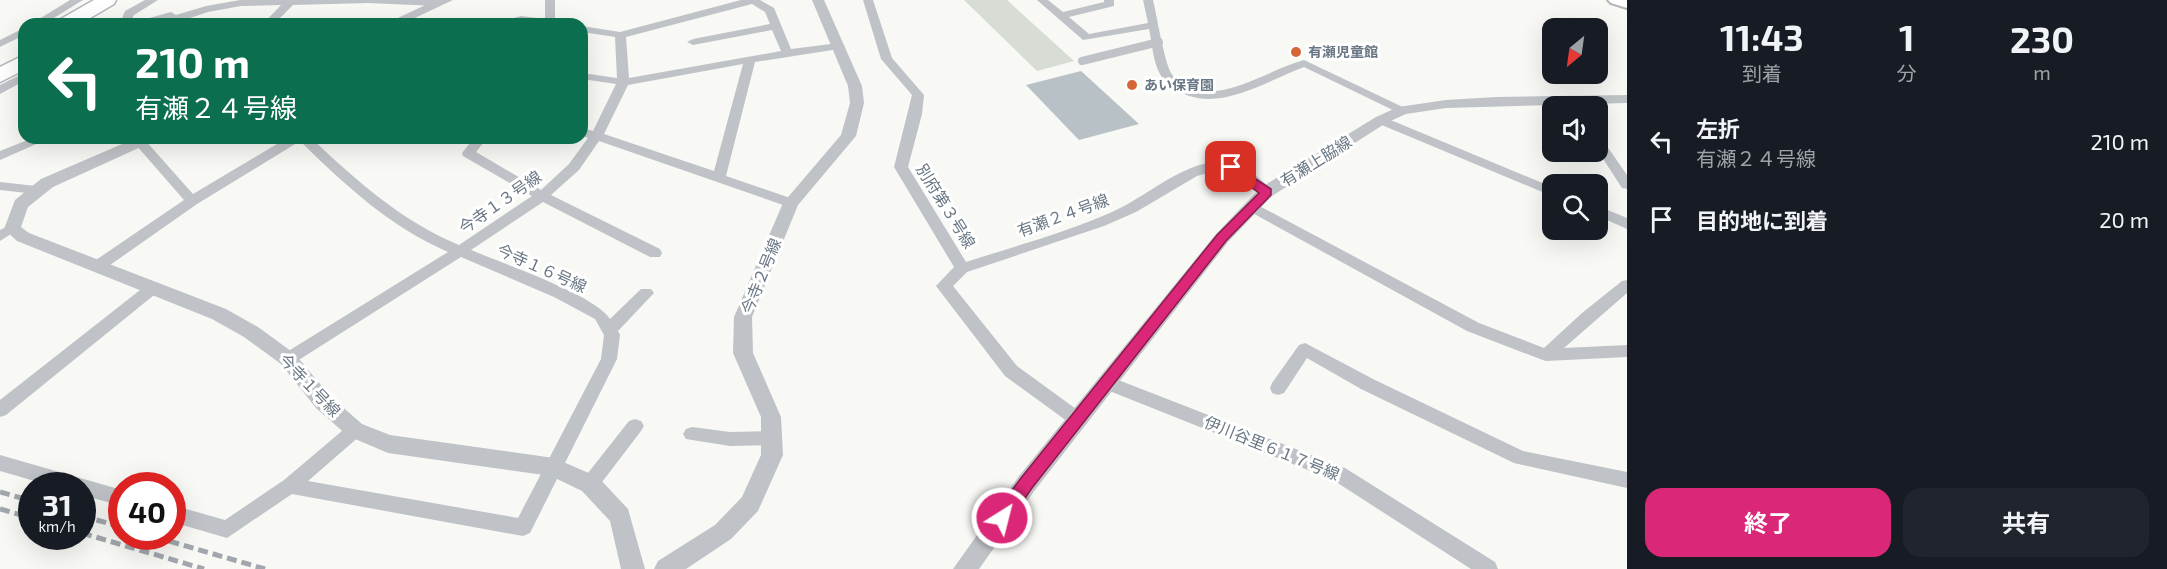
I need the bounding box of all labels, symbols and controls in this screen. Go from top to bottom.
text: 11:43 [1720,15,1804,58]
text: 1 [1899,15,1915,58]
text: 230 [2010,17,2074,60]
north arrow [1542,18,1608,84]
map controls [1542,18,1608,240]
text: 210 m [135,36,250,86]
icon: left [36,42,114,120]
place label: 有瀬児童館 [1308,43,1378,60]
marker: 有瀬児童館 [1289,45,1303,59]
text: m [2033,60,2051,84]
text: 到着 [1742,61,1782,85]
text: 分 [1897,61,1917,85]
place label: あい保育園 [1144,76,1214,93]
marker: あい保育園 [1125,78,1139,92]
text: 有瀬２４号線 [135,91,297,123]
button: sound [1542,96,1608,162]
text: 左折 [1696,115,1740,141]
icon: left [1645,125,1678,158]
text: 210 m [2090,128,2149,154]
street label: 有瀬上脇線 [1277,131,1355,190]
pin [1205,141,1256,192]
text: 有瀬２４号線 [1696,146,1816,170]
icon: arrive [1214,150,1247,183]
street label: 別府第３号線 [913,160,980,251]
street label: 今寺１３号線 [455,166,544,237]
button: search [1542,174,1608,240]
street label: 有瀬２４号線 [1014,189,1111,240]
icon: arrive [1645,203,1678,236]
text: 20 m [2099,206,2149,232]
text: 目的地に到着 [1696,207,1828,233]
street label: 今寺２号線 [737,235,784,316]
street label: 今寺１６号線 [494,239,590,296]
street label: 今寺１号線 [276,349,345,420]
street label: 伊川谷里６１７号線 [1202,412,1343,483]
speed limit sign: 40 [108,472,186,550]
text: 31 [42,486,72,522]
position arrow [970,486,1034,550]
button: 終了 [1645,488,1891,557]
button: 共有 [1903,488,2149,557]
text: km/h [38,517,76,535]

